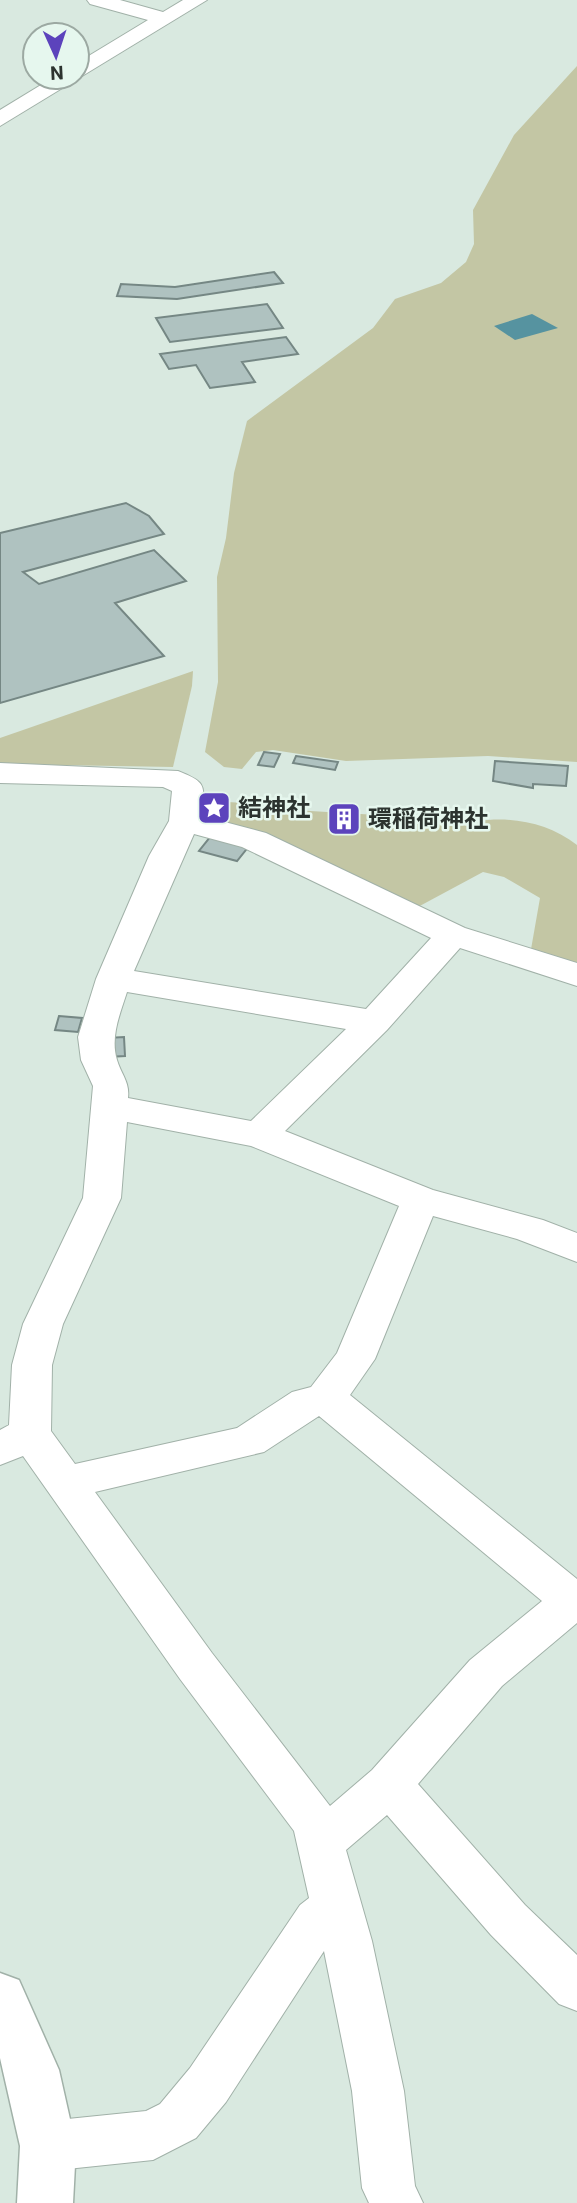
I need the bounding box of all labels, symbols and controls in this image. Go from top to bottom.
north arrow [21,21,91,91]
text: N [50,61,64,84]
place icon: 結神社 [195,789,233,827]
place label: 結神社 [238,794,310,822]
building icon: 環稲荷神社 [325,800,363,838]
place label: 環稲荷神社 [368,805,488,833]

